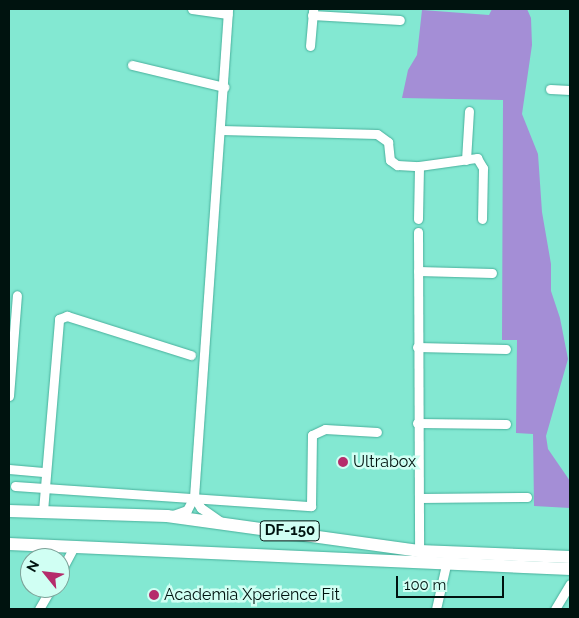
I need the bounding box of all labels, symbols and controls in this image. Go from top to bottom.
place label: Ultrabox [353,452,416,472]
marker: Ultrabox [337,456,349,468]
road number: DF-150 [259,518,321,544]
north arrow [20,548,70,598]
text: N [23,558,42,575]
scale bar [399,566,506,598]
text: 100 m [404,576,446,594]
place label: Academia Xperience Fit [164,585,340,605]
marker: Academia Xperience Fit [148,589,160,601]

